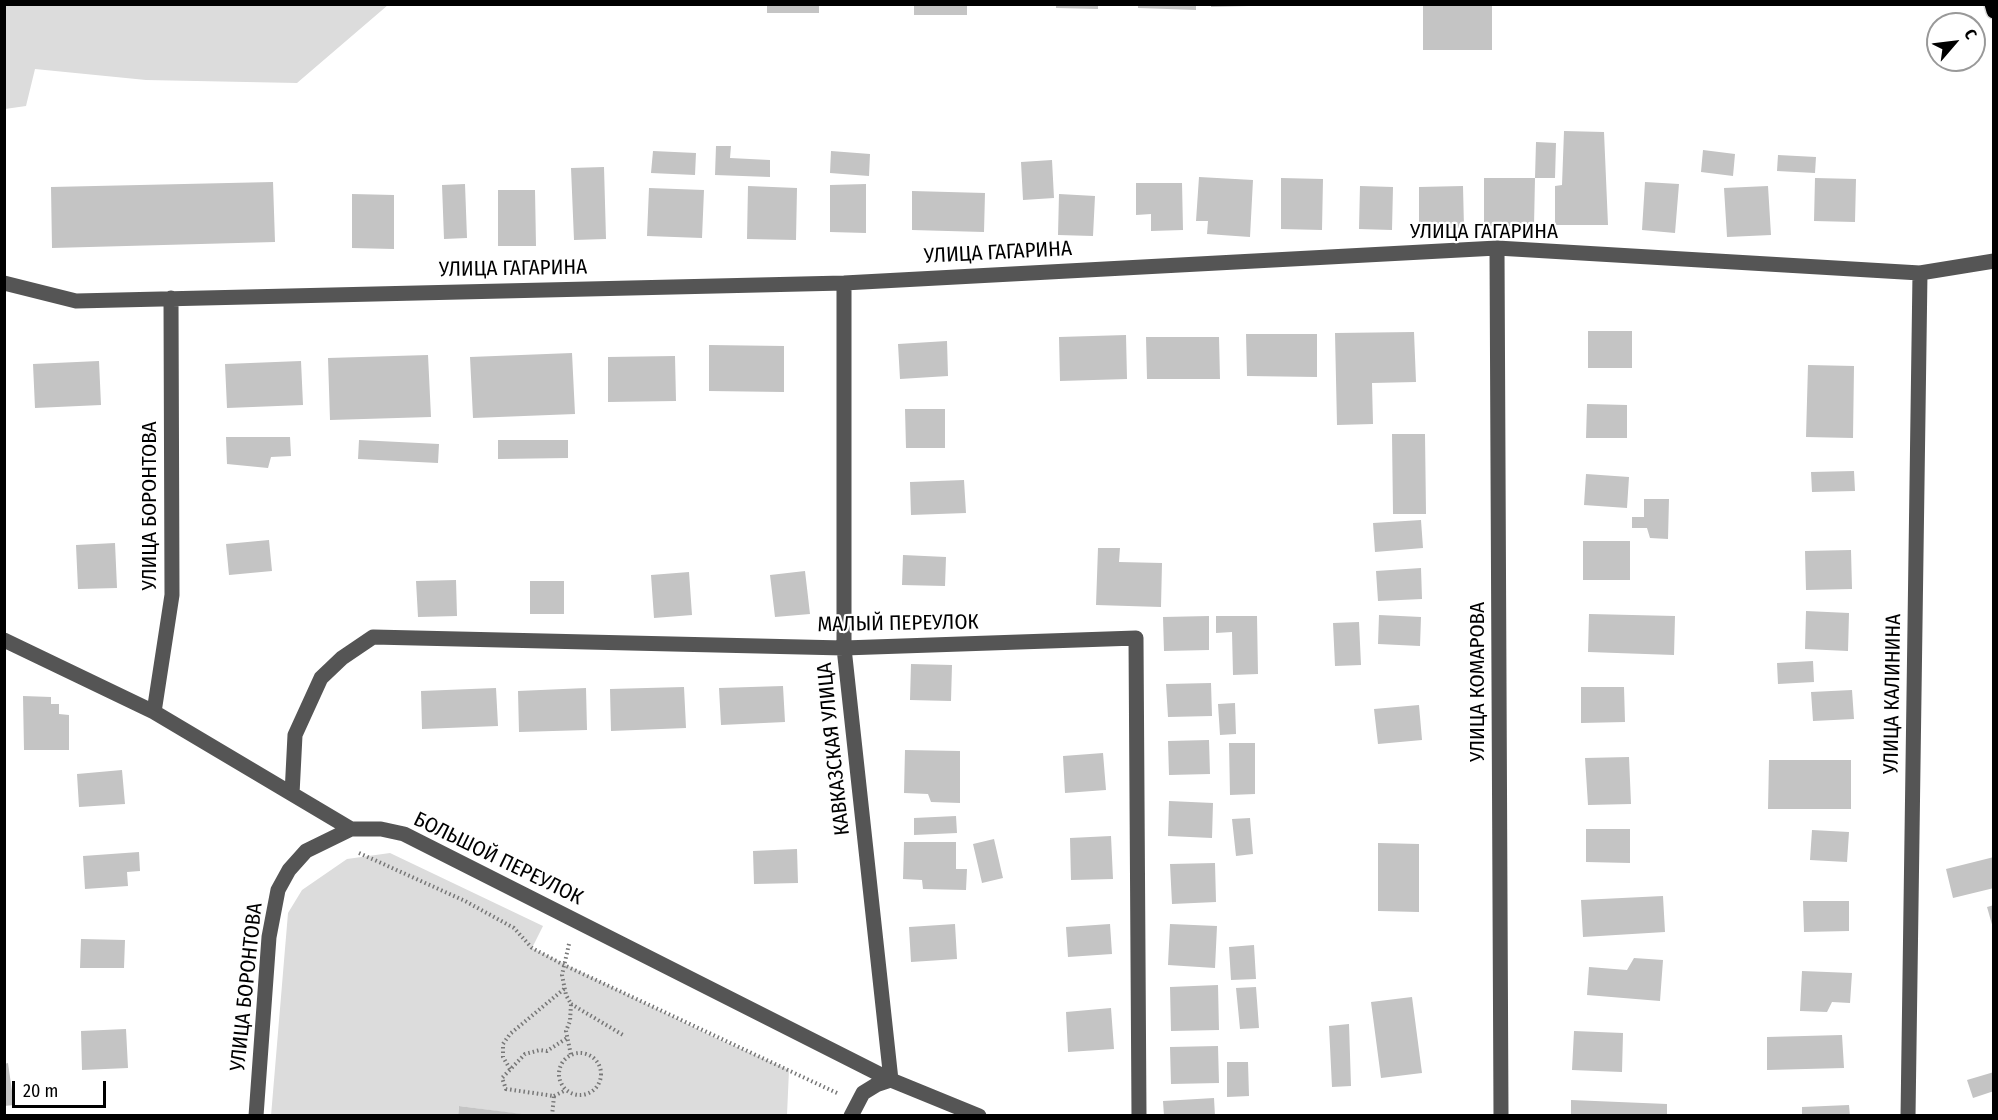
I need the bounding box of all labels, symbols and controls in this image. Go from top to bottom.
north arrow [1926,12,1986,72]
text: С [1960,26,1981,42]
street label: УЛИЦА ГАГАРИНА [1410,219,1558,245]
street label: УЛИЦА ГАГАРИНА [923,237,1073,269]
street label: УЛИЦА ГАГАРИНА [439,255,587,283]
street label: УЛИЦА БОРОНТОВА [137,421,163,591]
street label: УЛИЦА КОМАРОВА [1465,602,1491,762]
street label: МАЛЫЙ ПЕРЕУЛОК [817,610,979,638]
street label: УЛИЦА КАЛИНИНА [1879,614,1907,774]
street label: КАВКАЗСКАЯ УЛИЦА [812,661,856,837]
street label: БОЛЬШОЙ ПЕРЕУЛОК [409,807,587,911]
street label: УЛИЦА БОРОНТОВА [226,902,268,1072]
scale bar [15,1069,110,1107]
text: 20 m [23,1080,58,1102]

